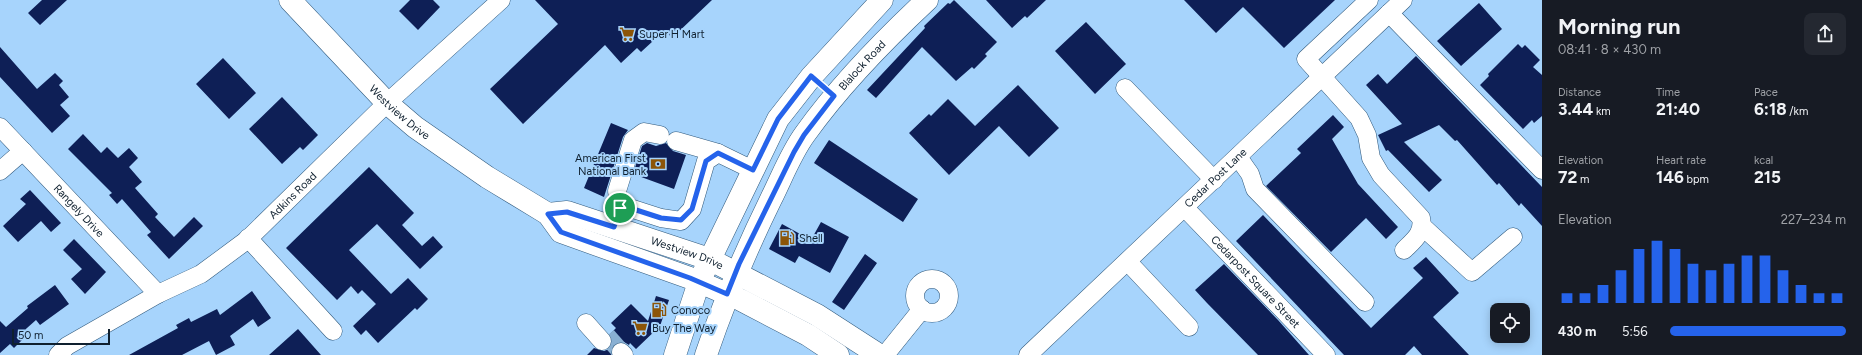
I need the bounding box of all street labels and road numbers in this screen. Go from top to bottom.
street label: Blalock Road [836,38,888,93]
street label: Westview Drive [366,82,432,142]
street label: Cedar Post Lane [1182,146,1249,210]
street label: Adkins Road [267,170,319,222]
street label: Rangely Drive [51,182,107,240]
street label: Cedarpost Square Street [1208,233,1302,331]
street label: Westview Drive [649,234,726,272]

